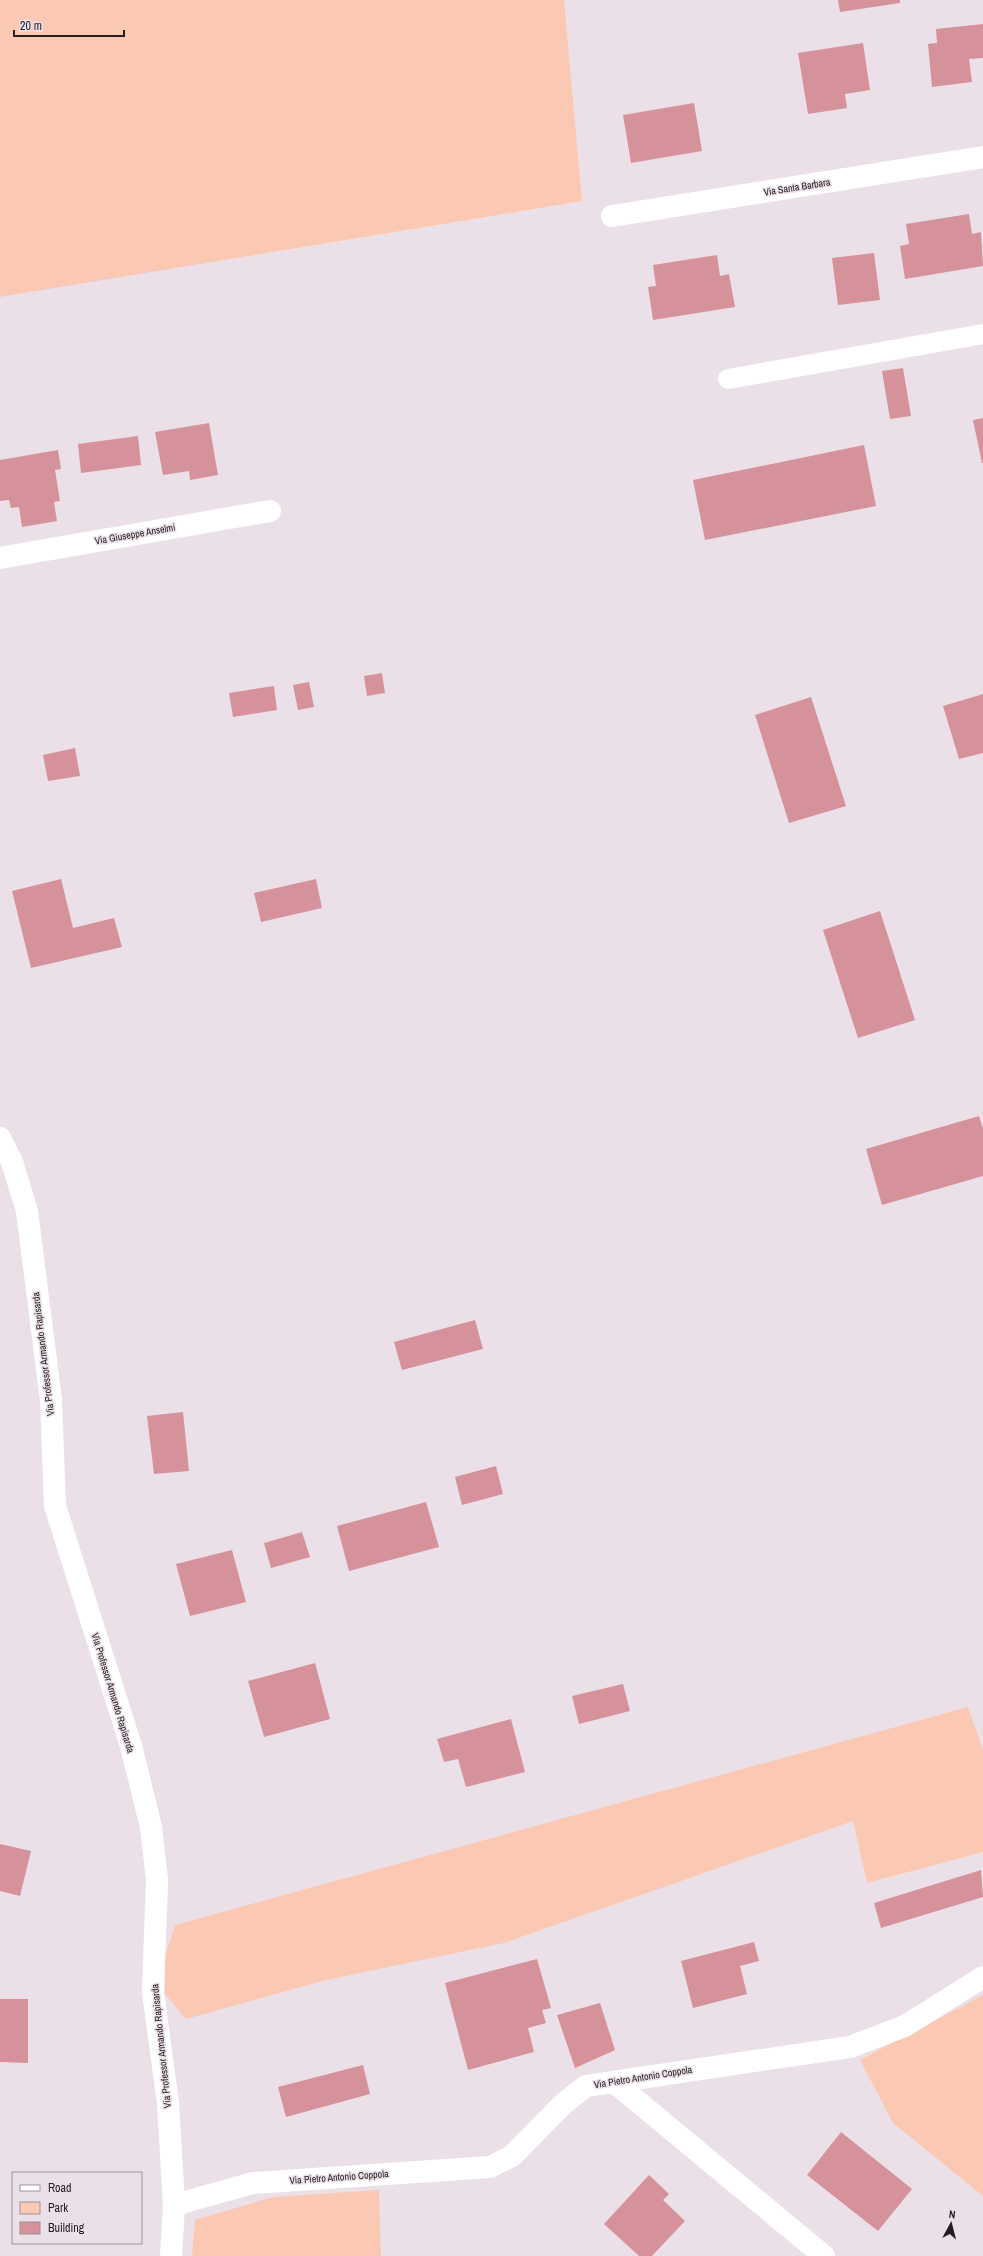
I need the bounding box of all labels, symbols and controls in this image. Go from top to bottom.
scale bar [14,12,124,38]
text: 20 m [20,18,42,34]
street label: Via Santa Barbara [763,175,832,199]
street label: Via Giuseppe Anselmi [94,521,176,547]
street label: Via Professor Armando Rapisarda [29,1291,57,1417]
street label: Via Professor Armando Rapisarda [89,1631,138,1755]
street label: Via Professor Armando Rapisarda [148,1983,174,2109]
street label: Via Pietro Antonio Coppola [593,2063,693,2091]
street label: Via Pietro Antonio Coppola [289,2167,389,2187]
legend [12,2172,142,2244]
text: Road [48,2180,72,2196]
text: Park [48,2200,68,2216]
north arrow [931,2204,971,2244]
text: N [948,2207,956,2221]
text: Building [48,2220,85,2236]

